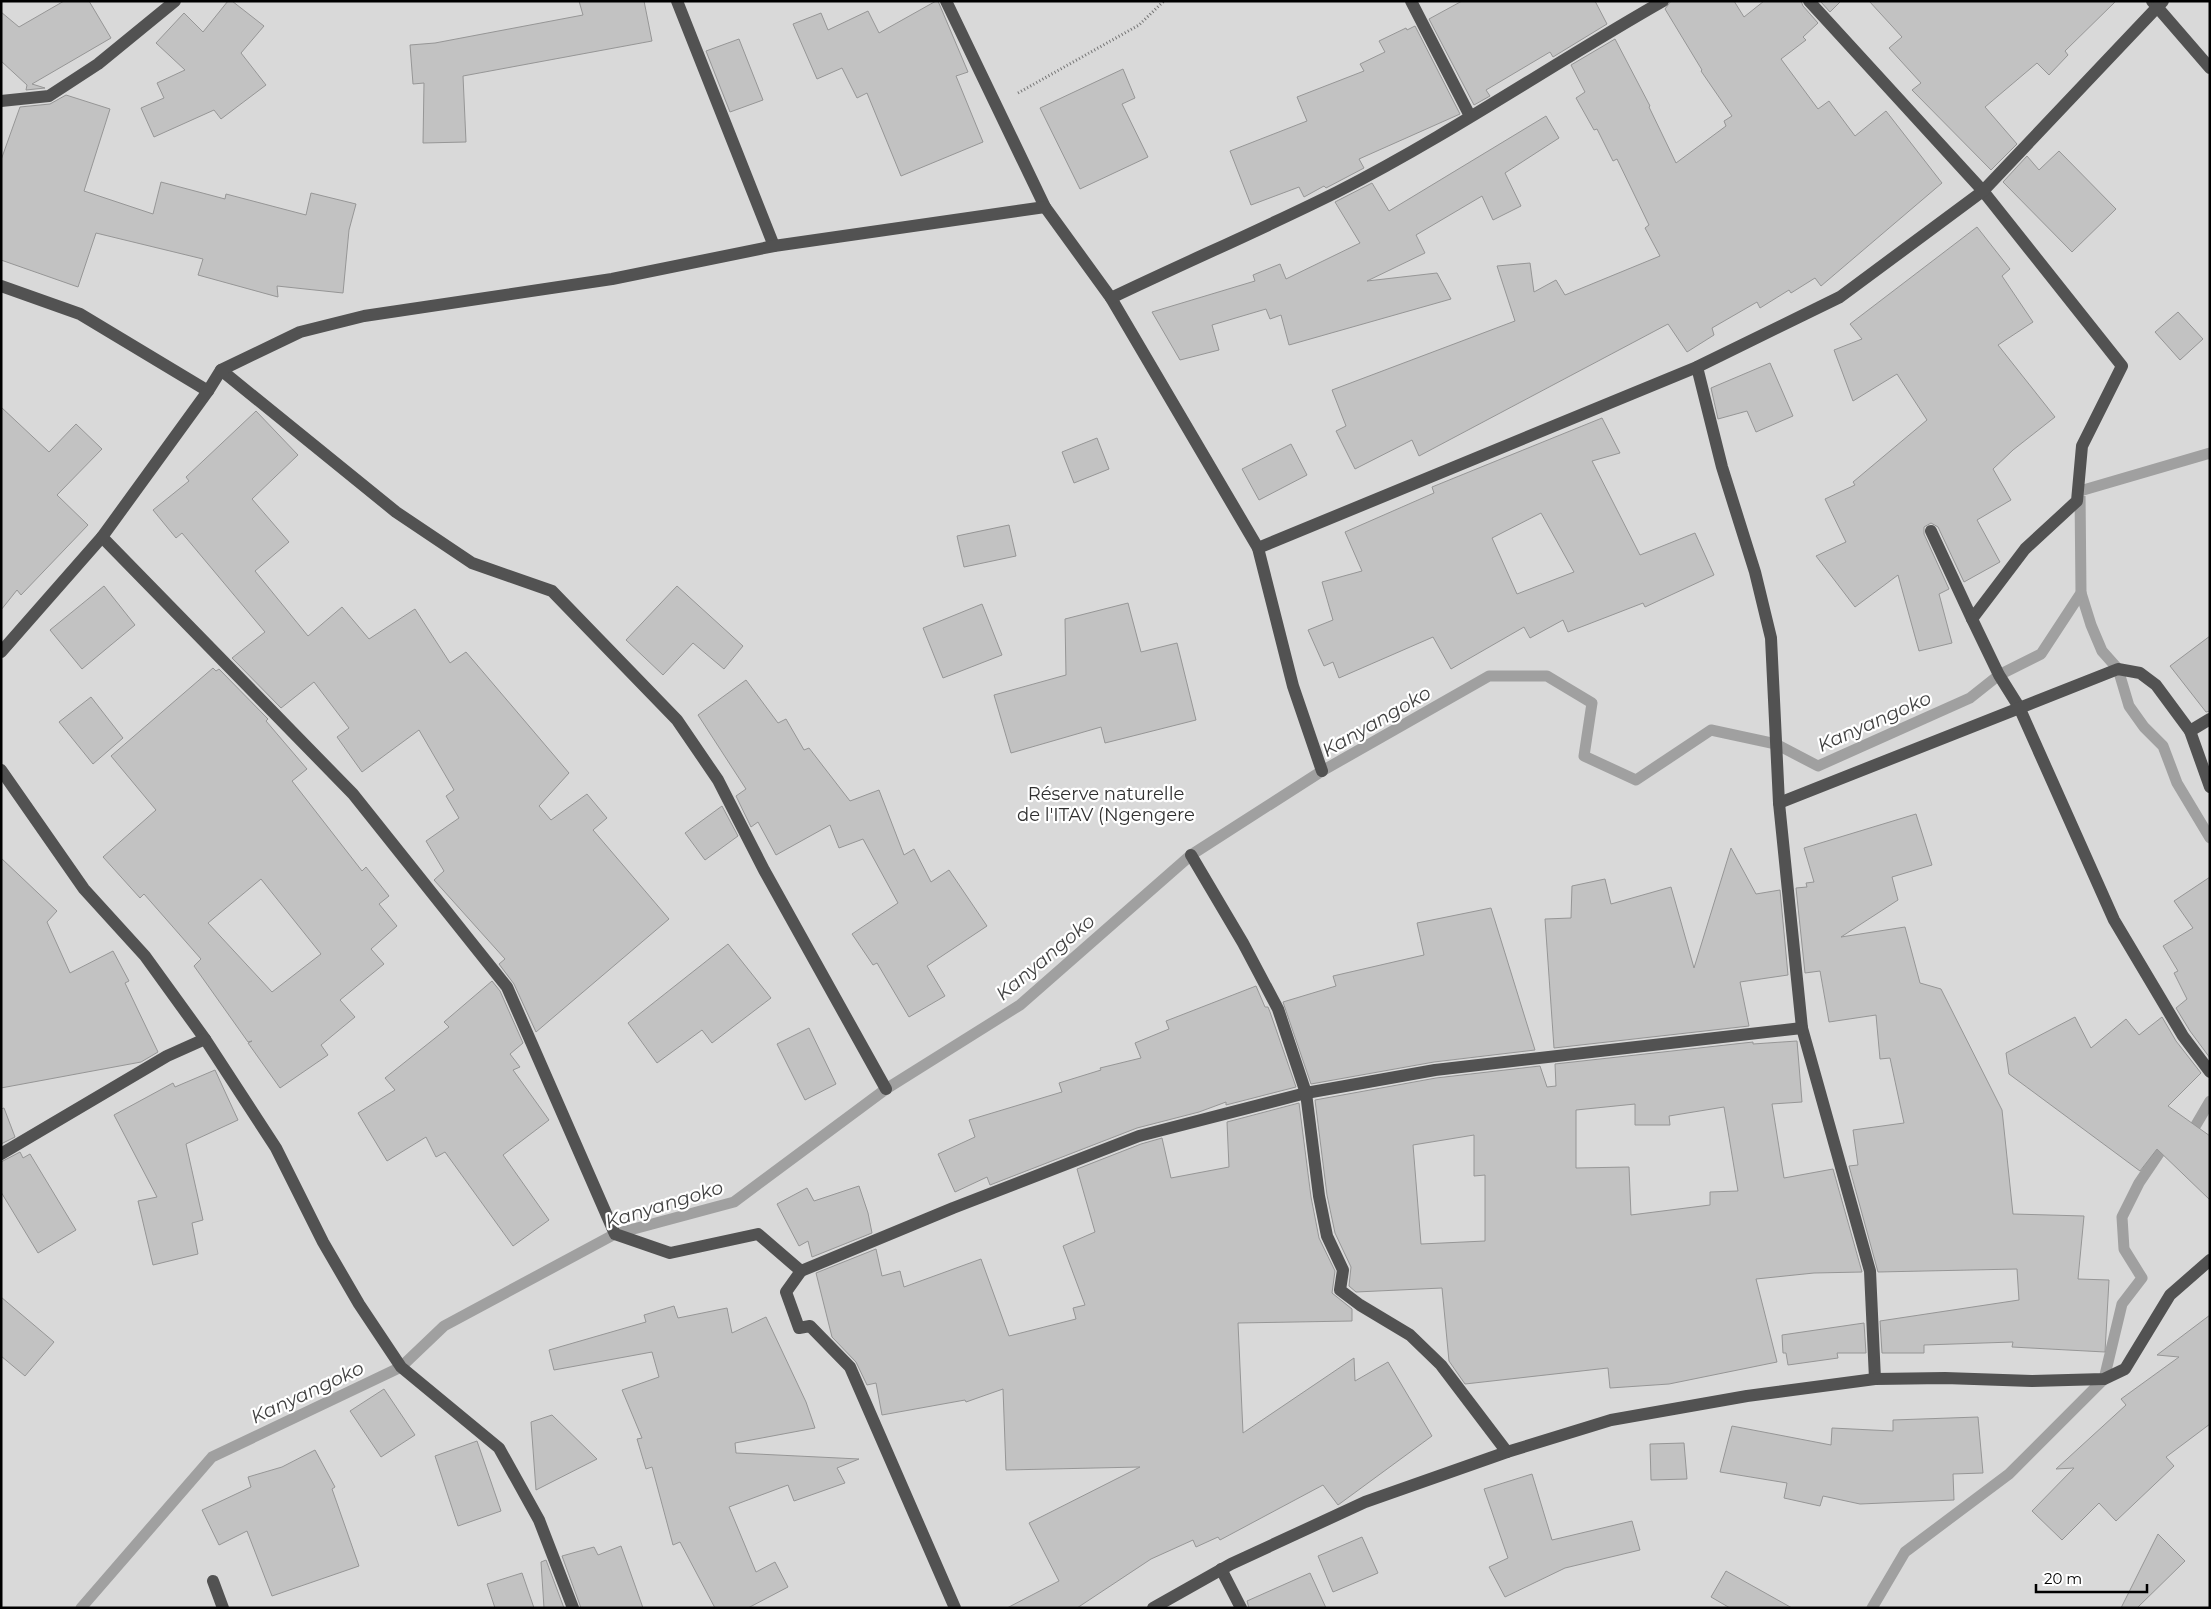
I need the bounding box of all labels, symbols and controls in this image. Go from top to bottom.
water label: Kanyangoko [1318,681,1435,762]
water label: Kanyangoko [1814,686,1935,757]
park label: Réserve naturelle de l'ITAV (Ngengere [1017,783,1195,826]
water label: Kanyangoko [991,909,1099,1005]
water label: Kanyangoko [603,1176,726,1233]
water label: Kanyangoko [247,1356,367,1429]
scale bar [2036,1562,2147,1594]
text: 20 m [2044,1569,2082,1588]

